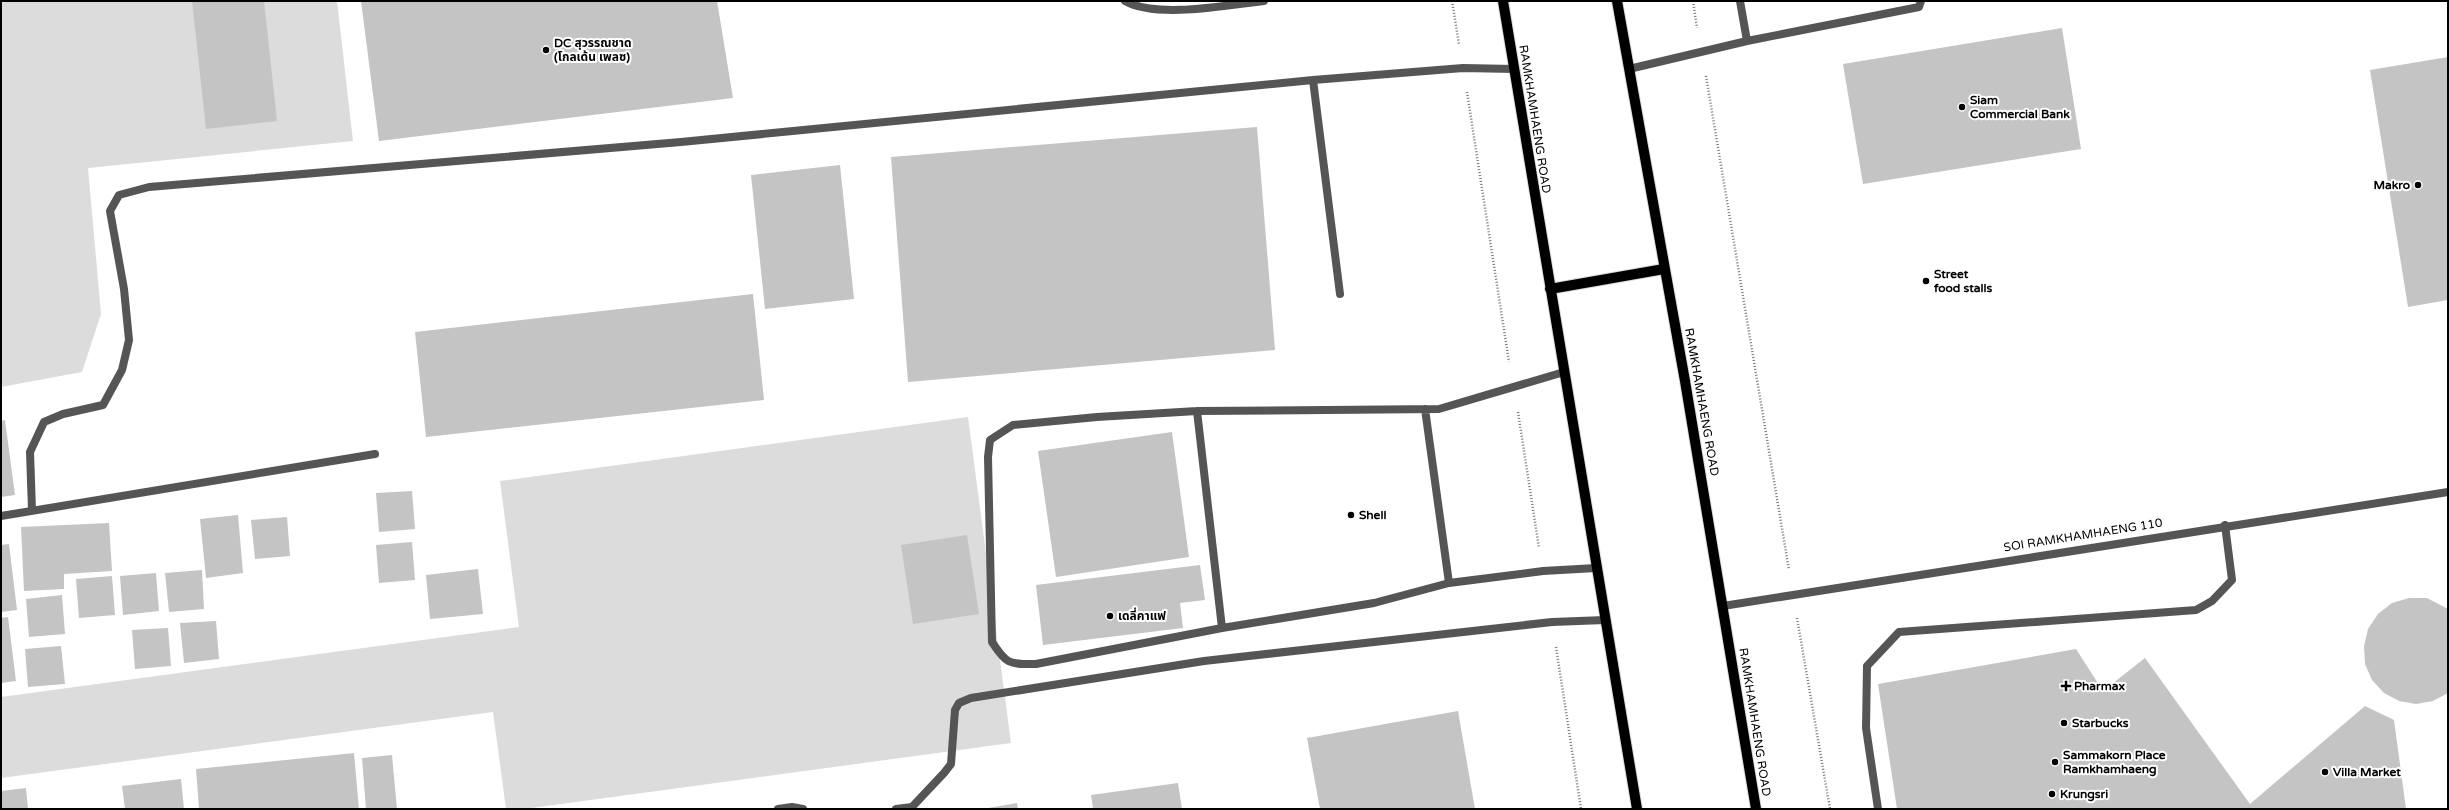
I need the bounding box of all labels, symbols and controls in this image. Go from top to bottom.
place label: DC สุวรรณชาด (โกลเด้น เพลซ) [554,36,632,64]
street label: RAMKHAMHAENG ROAD [1516,44,1554,194]
marker: DC สุวรรณชาด (โกลเด้น เพลซ) [541,45,551,55]
place label: Siam Commercial Bank [1970,93,2070,121]
marker: Siam Commercial Bank [1957,102,1967,112]
place label: Makro [2373,178,2410,192]
marker: Makro [2413,180,2423,190]
place label: Street food stalls [1933,267,1993,295]
marker: Street food stalls [1921,276,1931,286]
street label: RAMKHAMHAENG ROAD [1682,327,1722,477]
place label: Shell [1359,508,1386,522]
marker: Shell [1346,510,1356,520]
street label: SOI RAMKHAMHAENG 110 [2003,515,2164,554]
place label: เดลี่คาแฟ [1118,607,1166,623]
marker: เดลี่คาแฟ [1105,611,1115,621]
street label: RAMKHAMHAENG ROAD [1736,647,1774,797]
place label: Pharmax [2074,679,2125,693]
marker: Pharmax [2061,681,2071,691]
place label: Starbucks [2072,716,2129,730]
marker: Starbucks [2059,718,2069,728]
place label: Sammakorn Place Ramkhamhaeng [2063,748,2166,777]
marker: Sammakorn Place Ramkhamhaeng [2050,757,2060,767]
place label: Villa Market [2333,765,2401,779]
marker: Villa Market [2320,767,2330,777]
place label: Krungsri [2060,787,2108,802]
marker: Krungsri [2047,789,2057,799]

